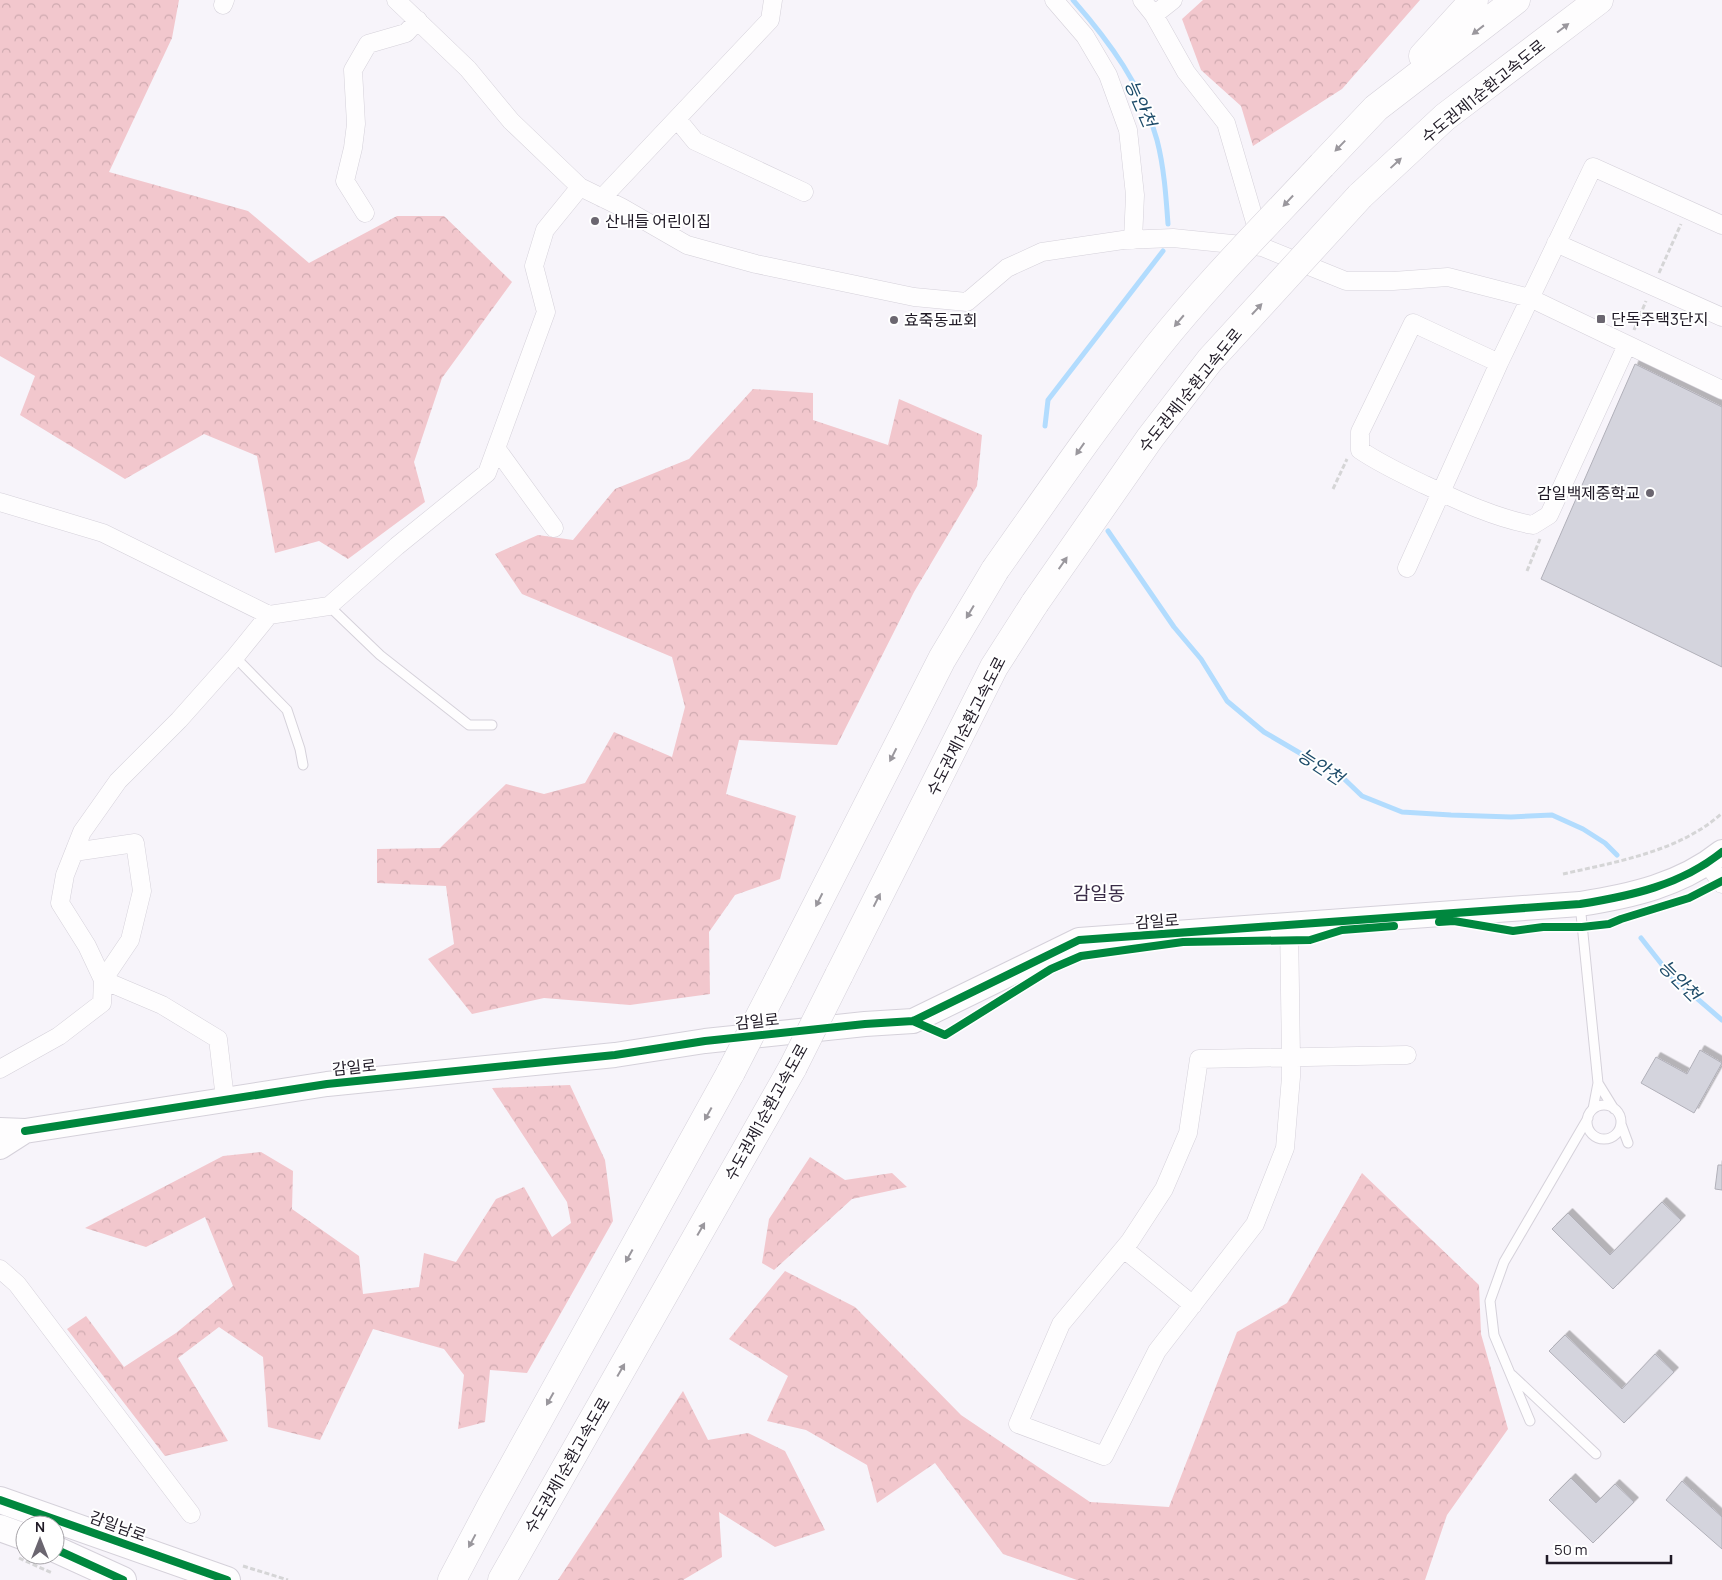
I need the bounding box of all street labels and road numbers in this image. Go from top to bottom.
street label: 수도권제1순환고속도로 [1416,34,1550,148]
street label: 수도권제1순환고속도로 [1133,323,1247,457]
street label: 수도권제1순환고속도로 [921,652,1011,799]
street label: 감일로 [1134,908,1180,934]
street label: 감일로 [734,1008,780,1034]
street label: 수도권제1순환고속도로 [719,1039,813,1184]
street label: 감일로 [331,1054,377,1080]
street label: 수도권제1순환고속도로 [519,1393,615,1537]
street label: 감일남로 [87,1506,150,1546]

